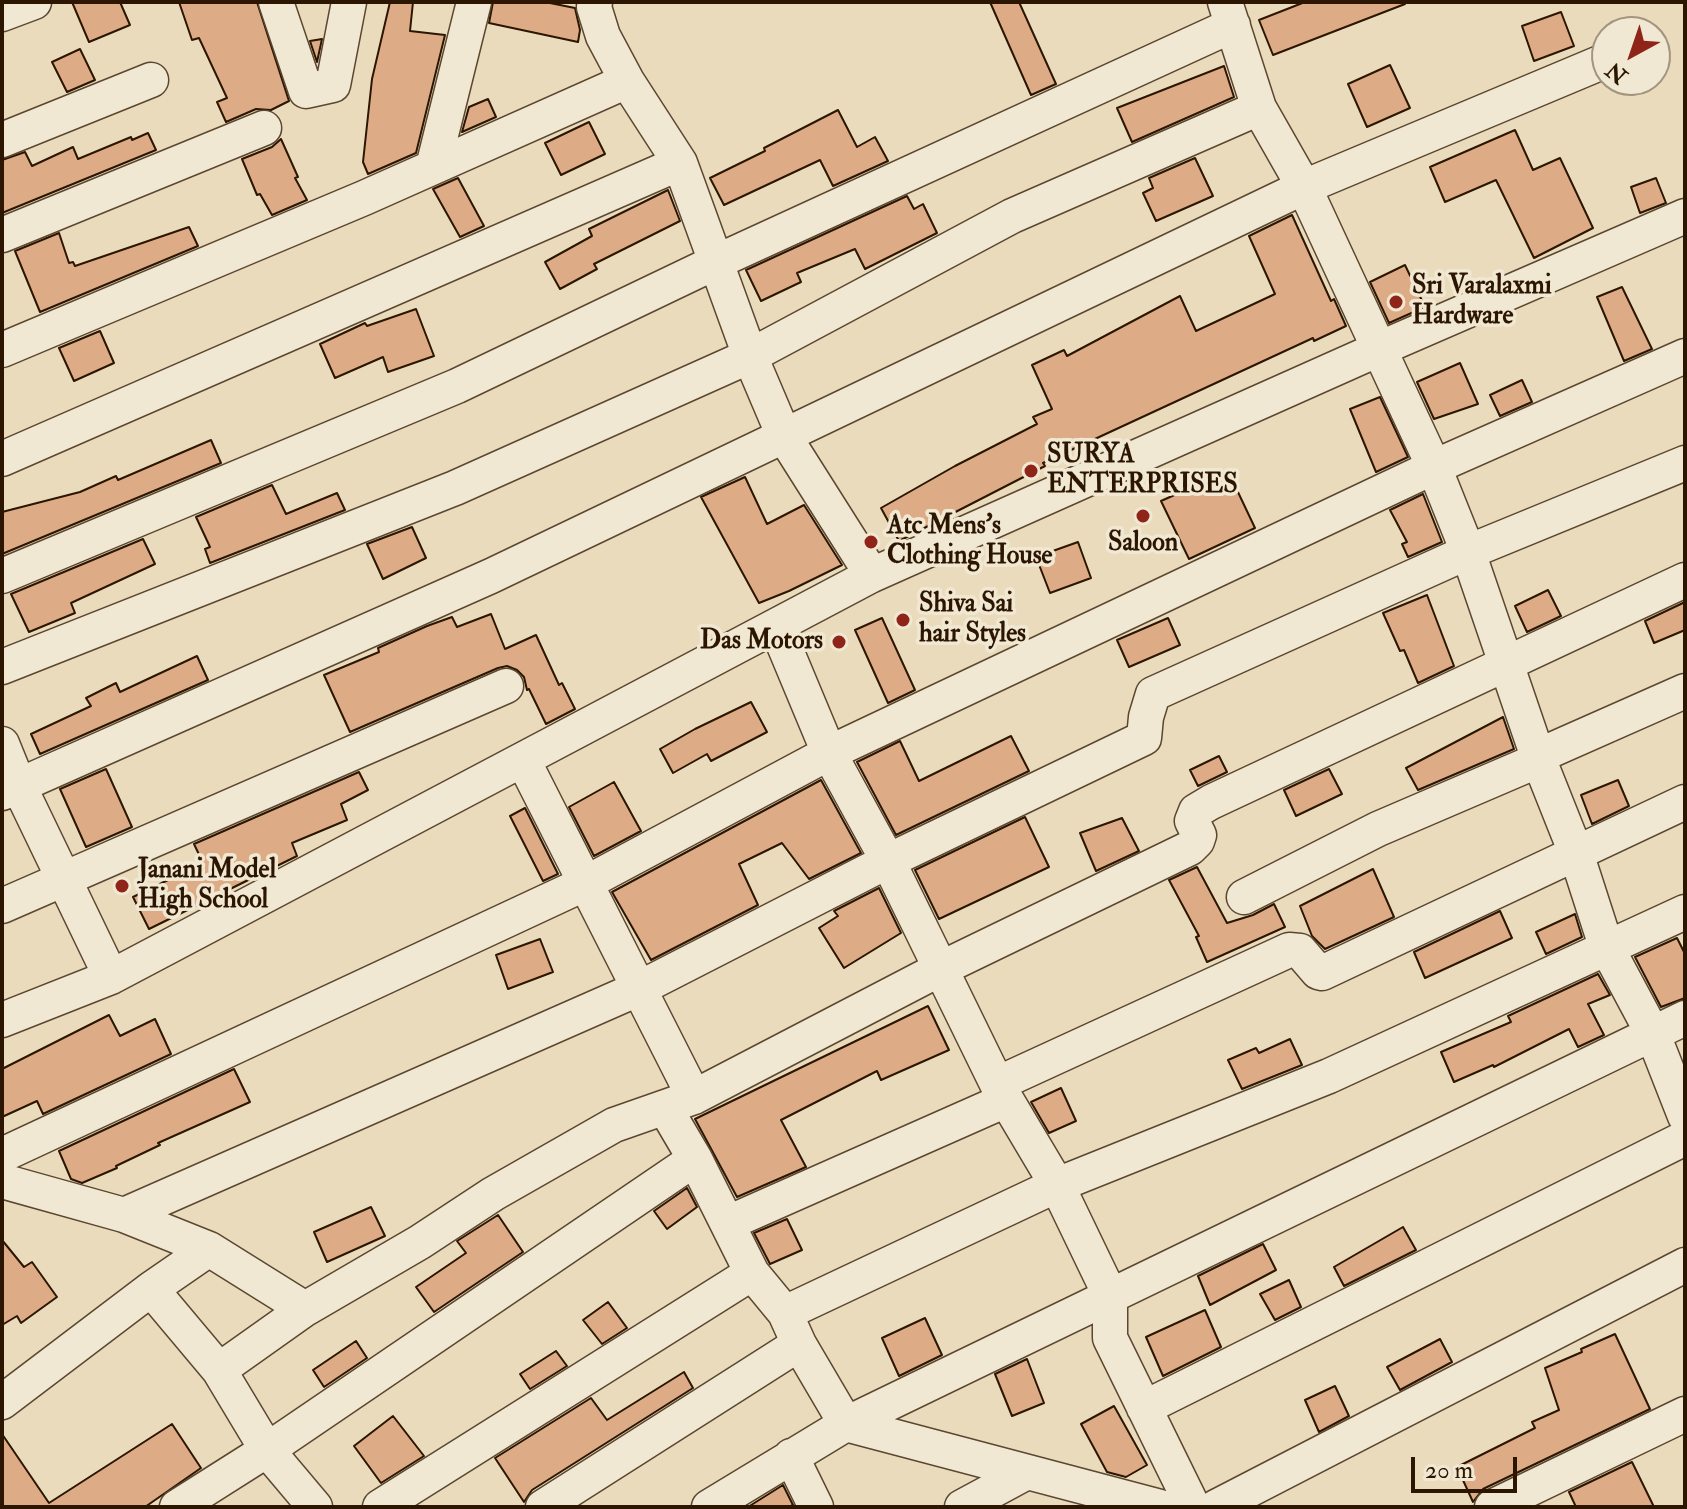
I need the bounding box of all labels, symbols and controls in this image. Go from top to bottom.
north arrow [1591,16,1671,96]
text: N [1600,56,1633,90]
place label: Sri Varalaxmi Hardware [1412,271,1552,332]
marker: Sri Varalaxmi Hardware [1387,293,1405,311]
place label: SURYA ENTERPRISES [1047,440,1238,502]
marker: SURYA ENTERPRISES [1022,462,1040,480]
marker: Saloon [1134,507,1152,525]
place label: Atc Mens's Clothing House [887,511,1052,572]
place label: Saloon [1108,528,1178,560]
marker: Atc Mens's Clothing House [862,533,880,551]
place label: Shiva Sai hair Styles [919,589,1026,650]
marker: Shiva Sai hair Styles [894,611,912,629]
place label: Das Motors [700,626,823,658]
marker: Das Motors [830,633,848,651]
place label: Janani Model High School [138,855,276,916]
marker: Janani Model High School [113,877,131,895]
scale bar [1415,1441,1521,1491]
text: 20 m [1425,1455,1473,1486]

